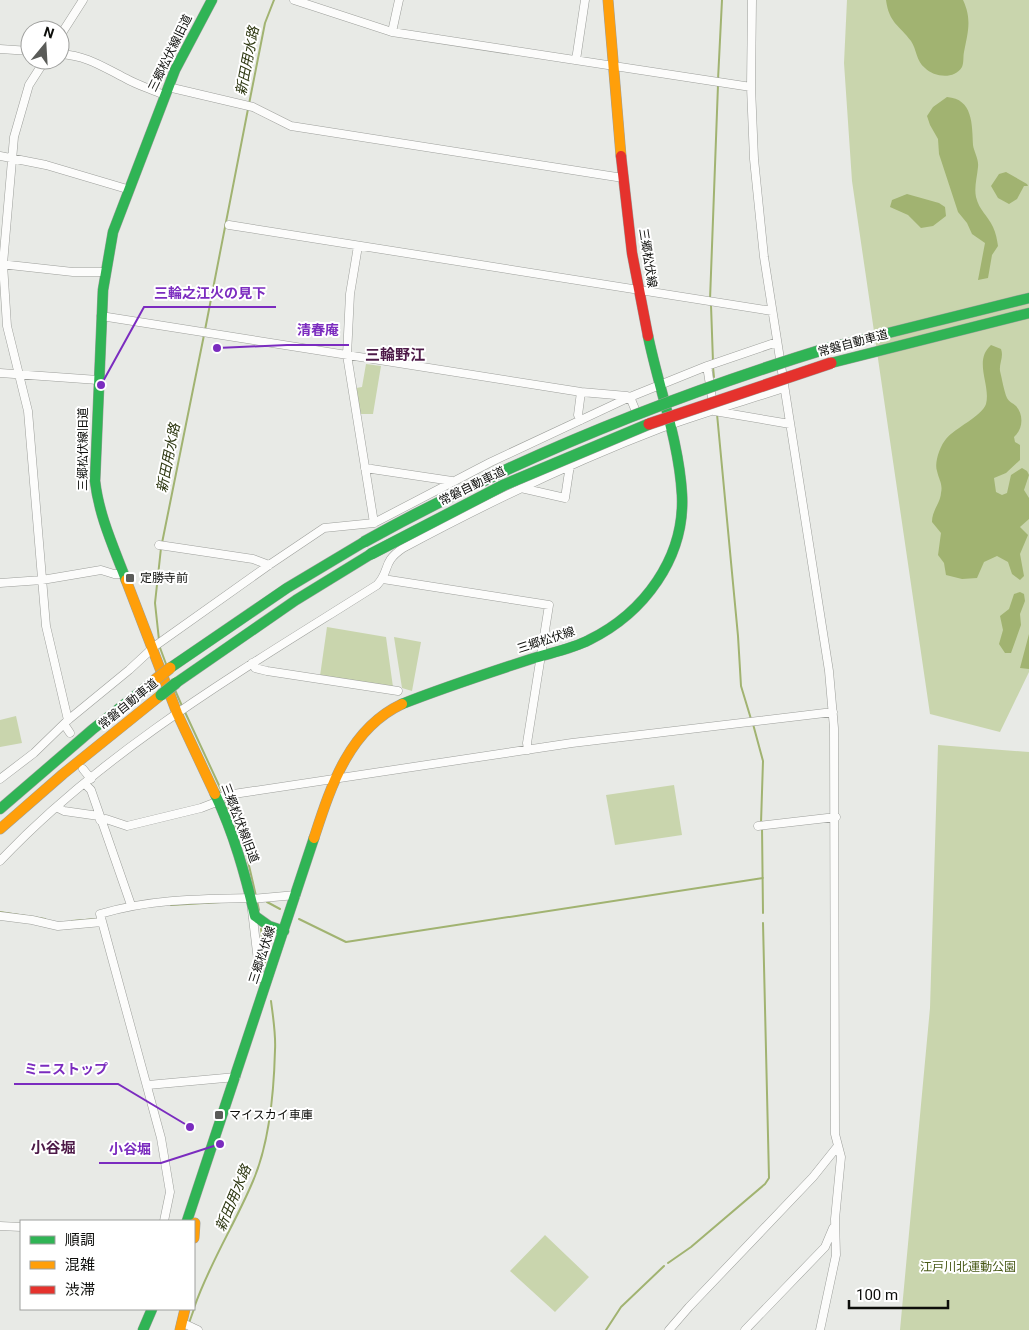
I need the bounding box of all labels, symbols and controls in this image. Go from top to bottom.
street label: 三郷松伏線旧道 [145,12,195,94]
north arrow [20,20,70,70]
text: N [42,23,56,42]
water label: 新田用水路 [232,24,262,97]
street label: 三郷松伏線 [636,227,660,289]
callout: 三輪之江火の見下 [144,278,276,307]
text: 三輪之江火の見下 [154,285,266,301]
callout: 清春庵 [287,316,349,345]
text: 清春庵 [297,322,339,338]
street label: 常磐自動車道 [816,327,890,359]
district label: 三輪野江 [365,346,425,364]
street label: 三郷松伏線旧道 [76,407,90,491]
water label: 新田用水路 [153,421,183,494]
street label: 常磐自動車道 [437,464,507,508]
place label: 定勝寺前 [140,571,188,585]
marker: 定勝寺前 [124,572,136,584]
street label: 三郷松伏線 [515,624,577,656]
street label: 常磐自動車道 [96,676,160,732]
street label: 三郷松伏線旧道 [218,781,262,865]
street label: 三郷松伏線 [246,924,278,986]
callout: ミニストップ [14,1055,118,1084]
text: ミニストップ [24,1061,108,1077]
place label: マイスカイ車庫 [229,1108,313,1122]
marker: マイスカイ車庫 [213,1109,225,1121]
callout: 小谷堀 [99,1134,161,1163]
district label: 小谷堀 [30,1139,76,1157]
text: 小谷堀 [109,1141,151,1157]
water label: 新田用水路 [212,1162,254,1233]
legend [20,1220,195,1310]
text: 順調 [65,1231,95,1249]
text: 混雑 [65,1256,95,1274]
park label: 江戸川北運動公園 [920,1260,1016,1274]
scale bar [849,1278,948,1310]
text: 渋滞 [65,1281,95,1299]
text: 100 m [856,1286,898,1304]

